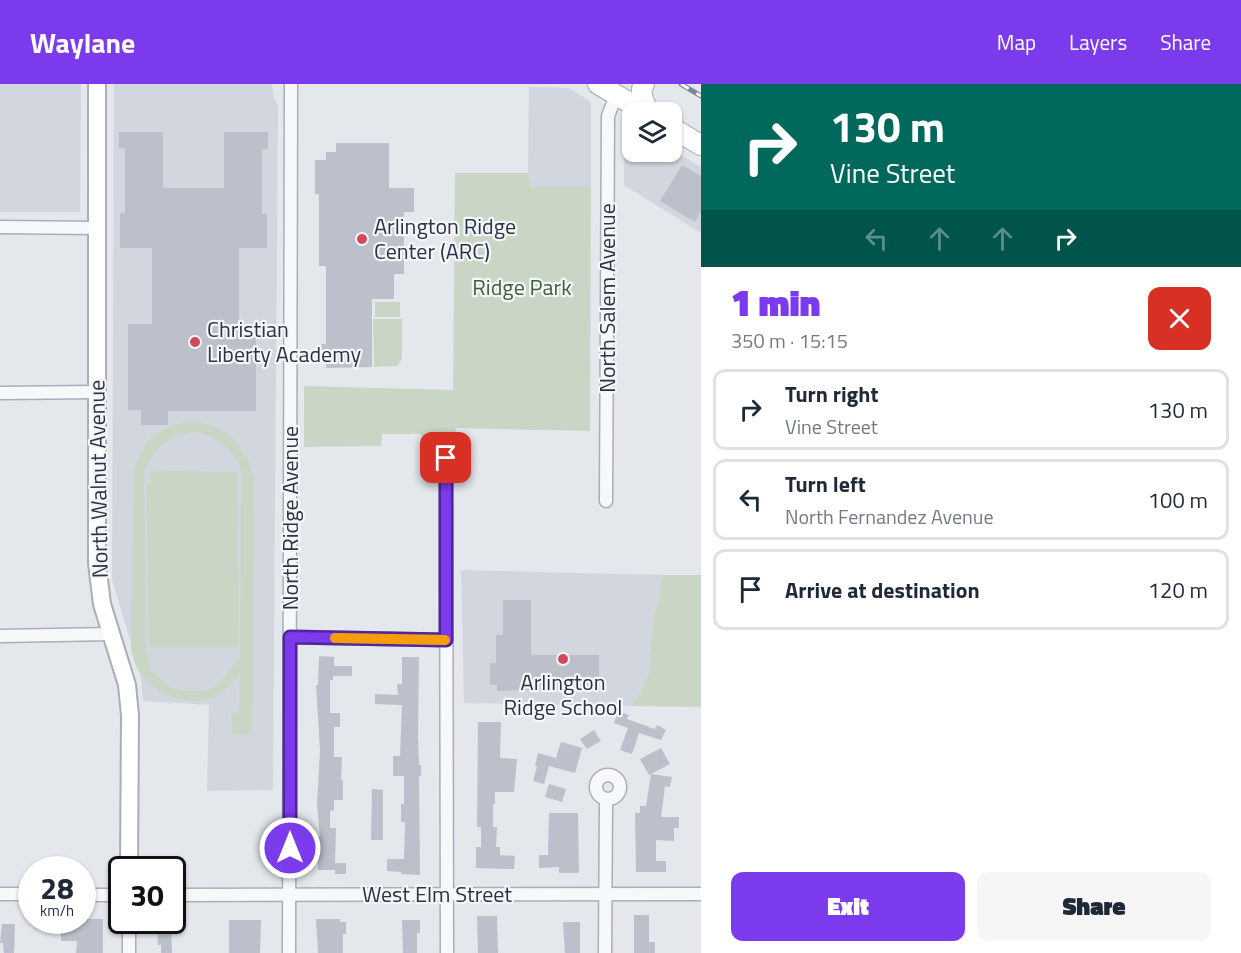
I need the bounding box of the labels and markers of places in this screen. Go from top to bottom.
place label: Arlington Ridge Center (ARC) [374,209,516,268]
marker: Arlington Ridge Center (ARC) [355,232,369,246]
place label: Christian Liberty Academy [207,312,361,371]
marker: Christian Liberty Academy [188,335,202,349]
pin [420,432,471,483]
marker: Arlington Ridge School [556,652,570,666]
place label: Arlington Ridge School [504,665,622,724]

